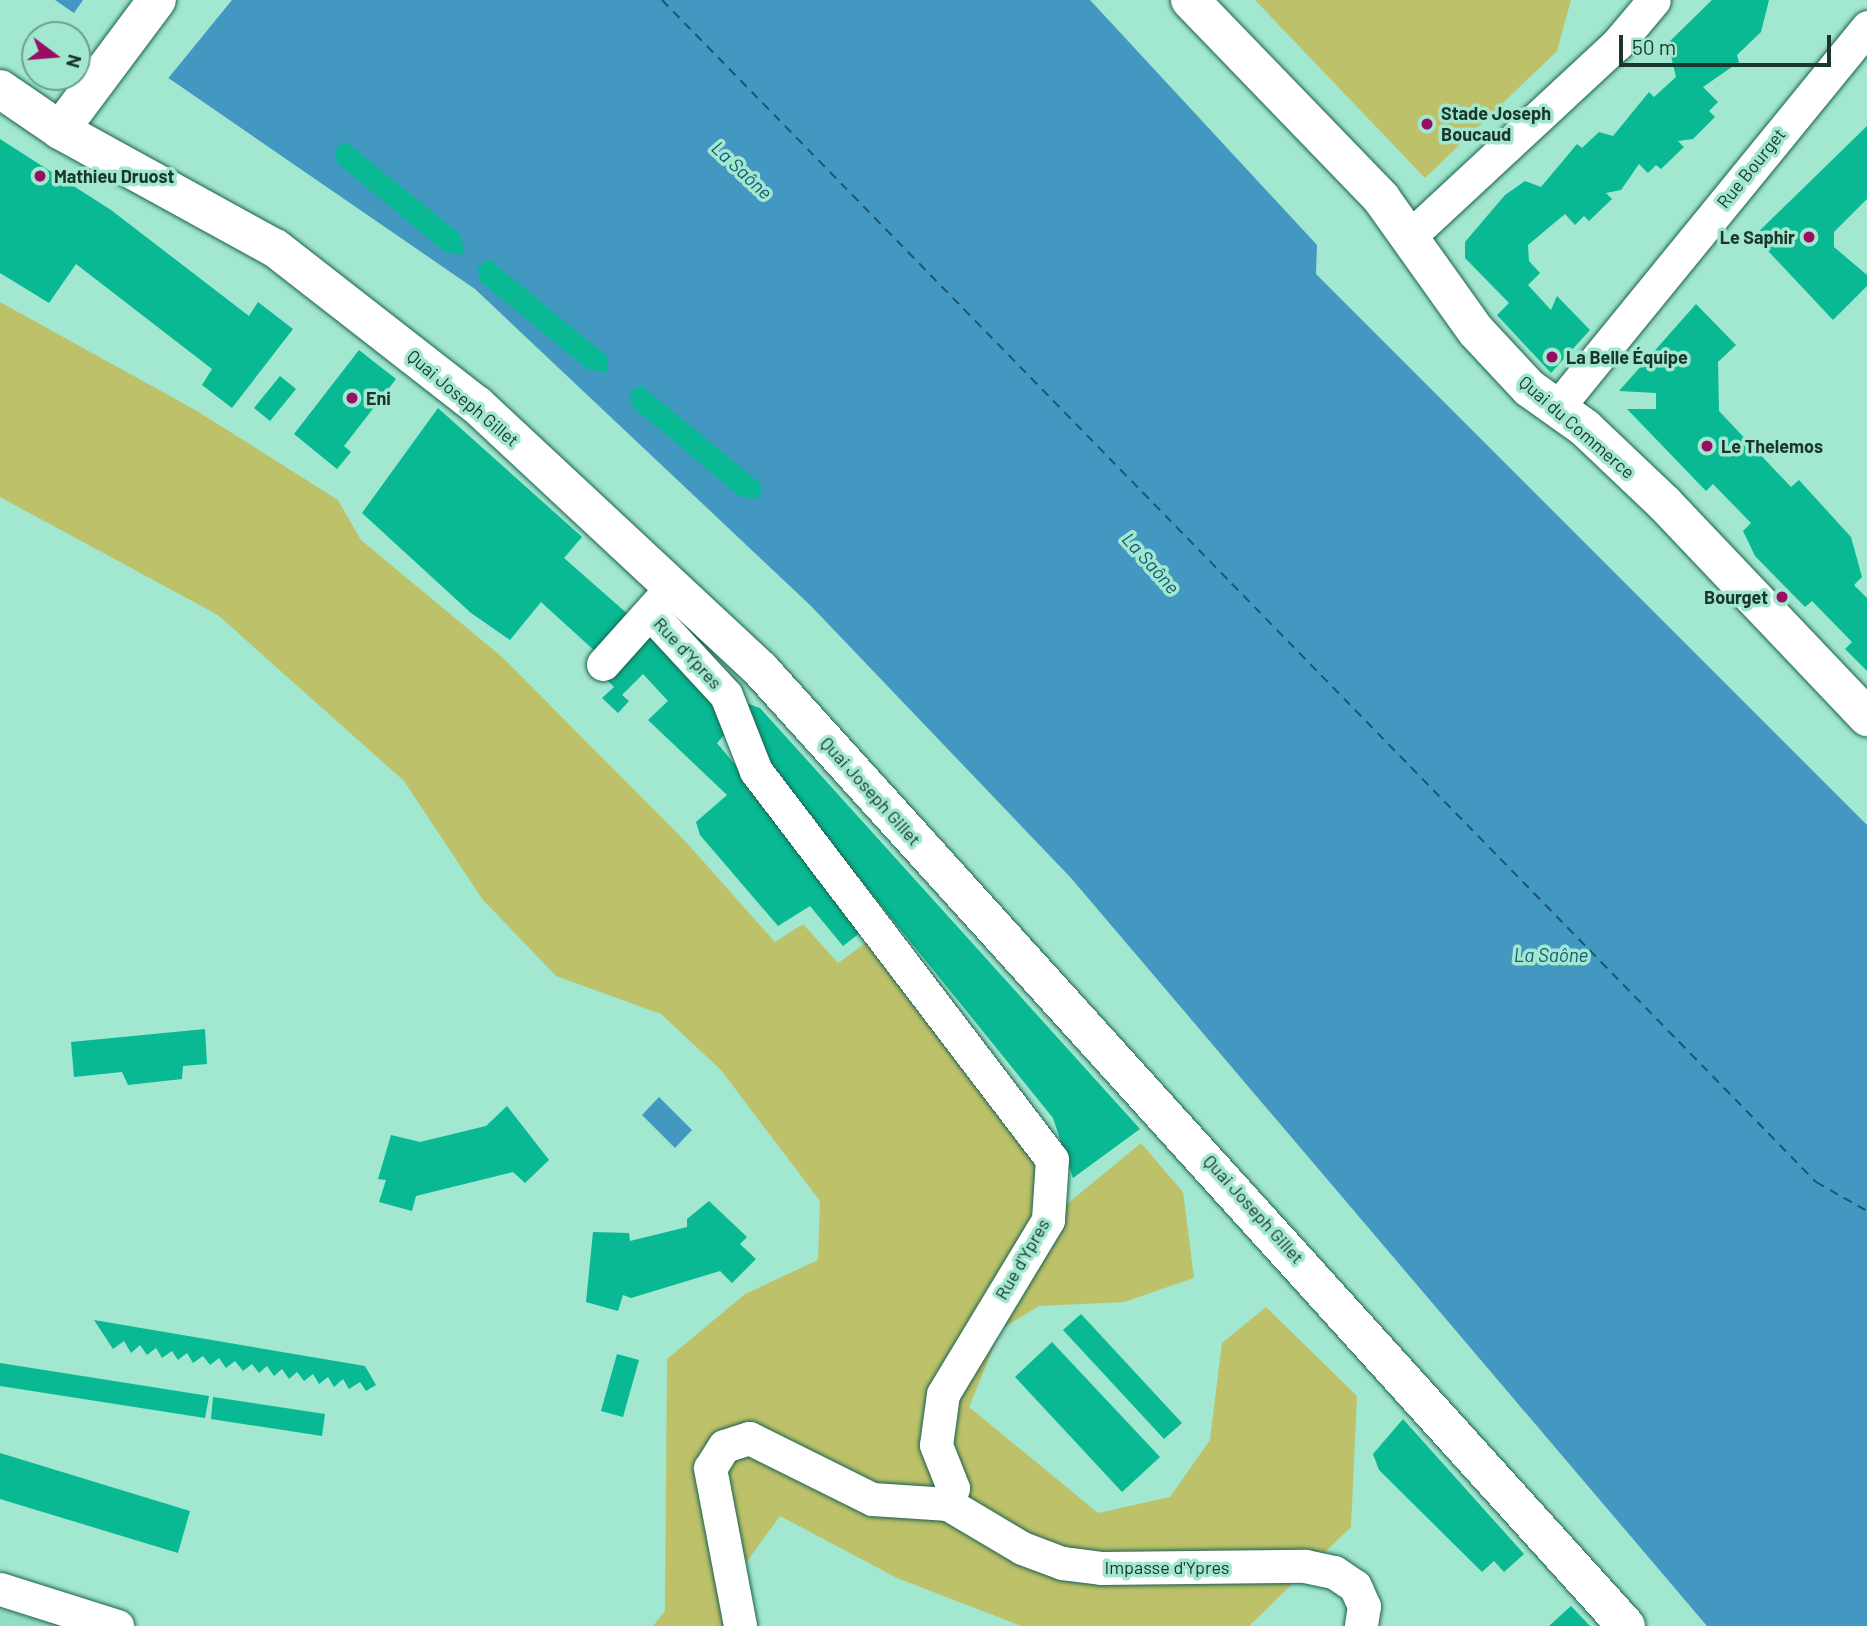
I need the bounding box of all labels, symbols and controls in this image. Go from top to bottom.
north arrow [21,21,91,91]
scale bar [1622,21,1834,65]
text: 50 m [1632,34,1676,59]
text: N [62,52,88,71]
place label: Stade Joseph Boucaud [1441,103,1551,146]
marker: Stade Joseph Boucaud [1419,116,1435,132]
street label: Rue Bourget [1712,124,1790,212]
water label: La Saône [707,136,777,204]
place label: Mathieu Druost [54,165,174,187]
marker: Mathieu Druost [32,168,48,184]
place label: Le Saphir [1720,226,1795,248]
marker: Le Saphir [1801,229,1817,245]
street label: Quai Joseph Gillet [403,345,523,451]
place label: La Belle Équipe [1566,346,1688,368]
marker: La Belle Équipe [1544,349,1560,365]
street label: Quai du Commerce [1515,371,1639,483]
place label: Eni [366,387,391,409]
marker: Eni [344,390,360,406]
place label: Le Thelemos [1721,435,1823,457]
marker: Le Thelemos [1699,438,1715,454]
water label: La Saône [1118,528,1184,598]
place label: Bourget [1704,586,1768,608]
marker: Bourget [1774,589,1790,605]
street label: Rue d'Ypres [649,613,727,693]
street label: Quai Joseph Gillet [816,732,926,850]
water label: La Saône [1514,944,1588,966]
street label: Quai Joseph Gillet [1199,1150,1309,1268]
street label: Rue d'Ypres [990,1215,1054,1303]
street label: Impasse d'Ypres [1105,1556,1229,1578]

